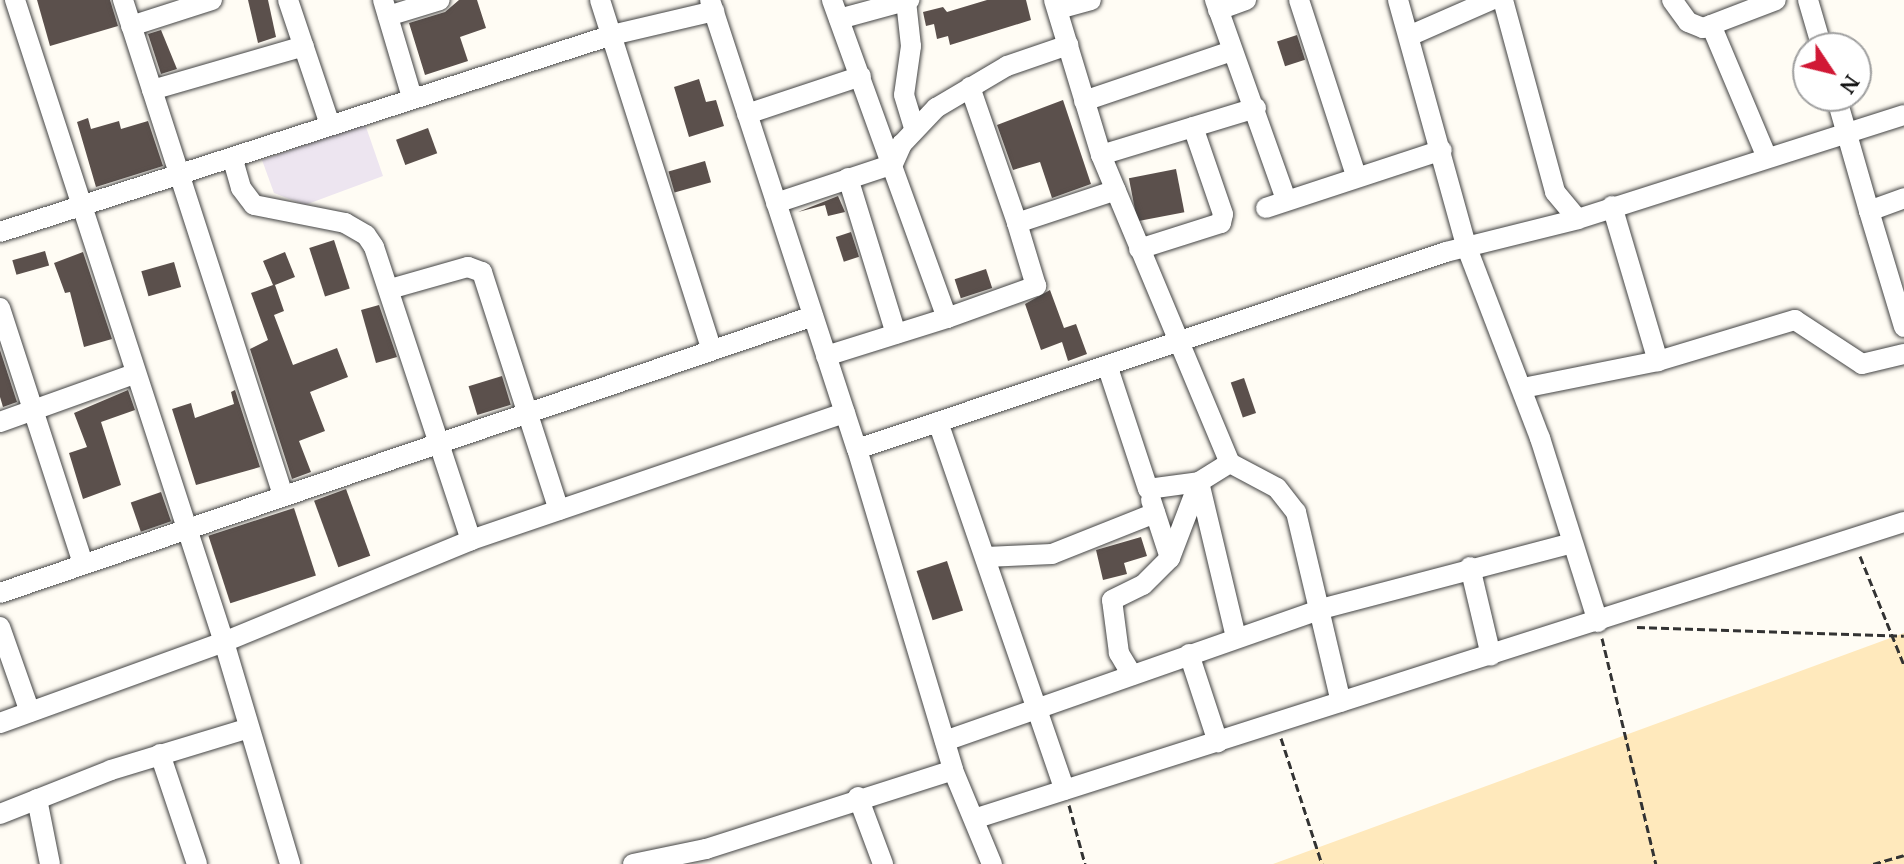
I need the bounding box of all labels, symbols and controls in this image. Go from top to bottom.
north arrow [1792,32,1872,112]
text: N [1834,70,1867,100]

